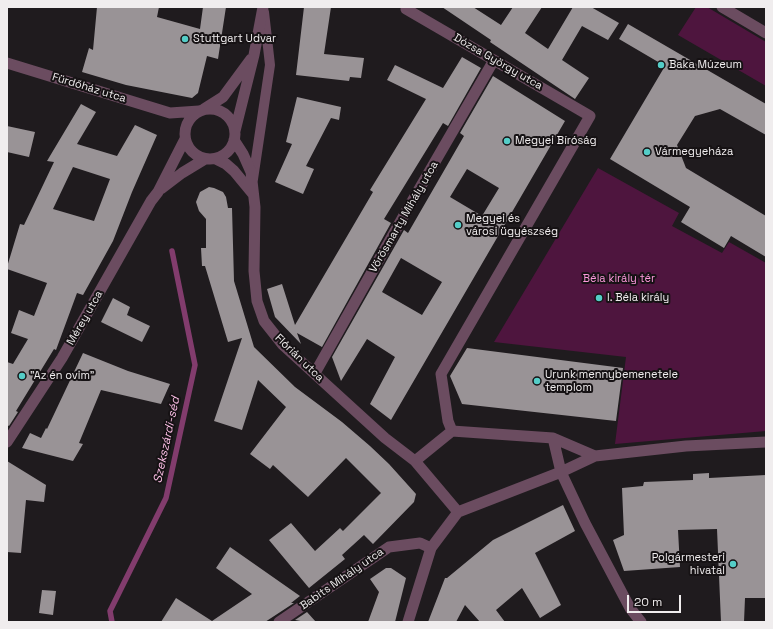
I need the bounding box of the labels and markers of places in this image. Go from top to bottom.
place label: Stuttgart Udvar [193,32,276,46]
marker: Stuttgart Udvar [180,34,190,44]
place label: Baka Múzeum [669,58,742,72]
marker: Baka Múzeum [656,60,666,70]
place label: Megyei Bíróság [515,134,597,148]
marker: Megyei Bíróság [502,136,512,146]
place label: Vármegyeháza [655,145,733,159]
marker: Vármegyeháza [642,147,652,157]
place label: Megyei és városi ügyészség [466,212,558,238]
marker: Megyei és városi ügyészség [453,220,463,230]
place label: I. Béla király [607,291,669,305]
marker: I. Béla király [594,293,604,303]
place label: Urunk mennybemenetele templom [545,368,678,394]
place label: "Az én ovim" [30,369,94,383]
marker: "Az én ovim" [17,371,27,381]
marker: Urunk mennybemenetele templom [532,376,542,386]
place label: Polgármesteri hivatal [652,551,725,577]
marker: Polgármesteri hivatal [728,559,738,569]

